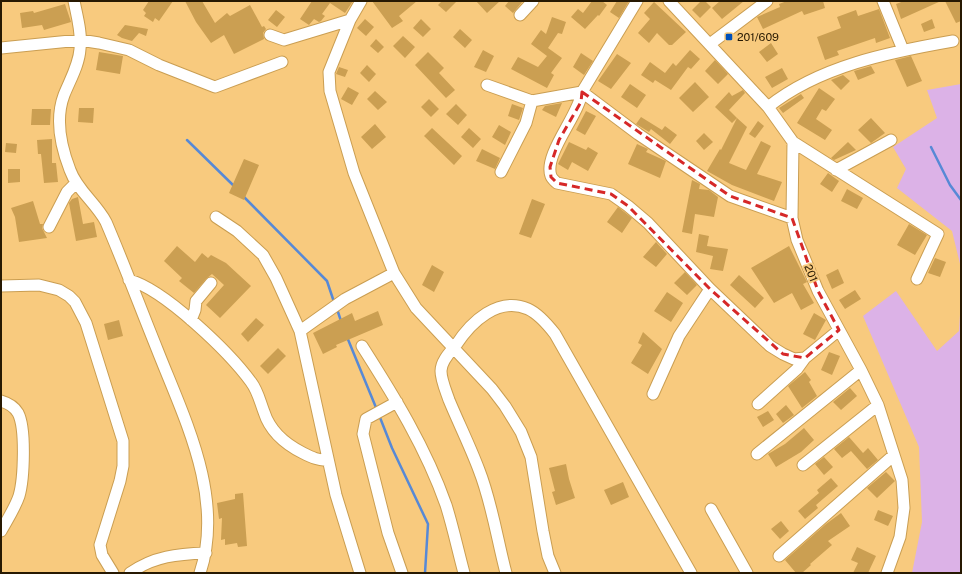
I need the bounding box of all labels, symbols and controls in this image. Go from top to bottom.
place label: 201/609 [737,31,779,43]
marker: 201/609 [724,32,734,42]
street label: 201 [802,263,820,283]

